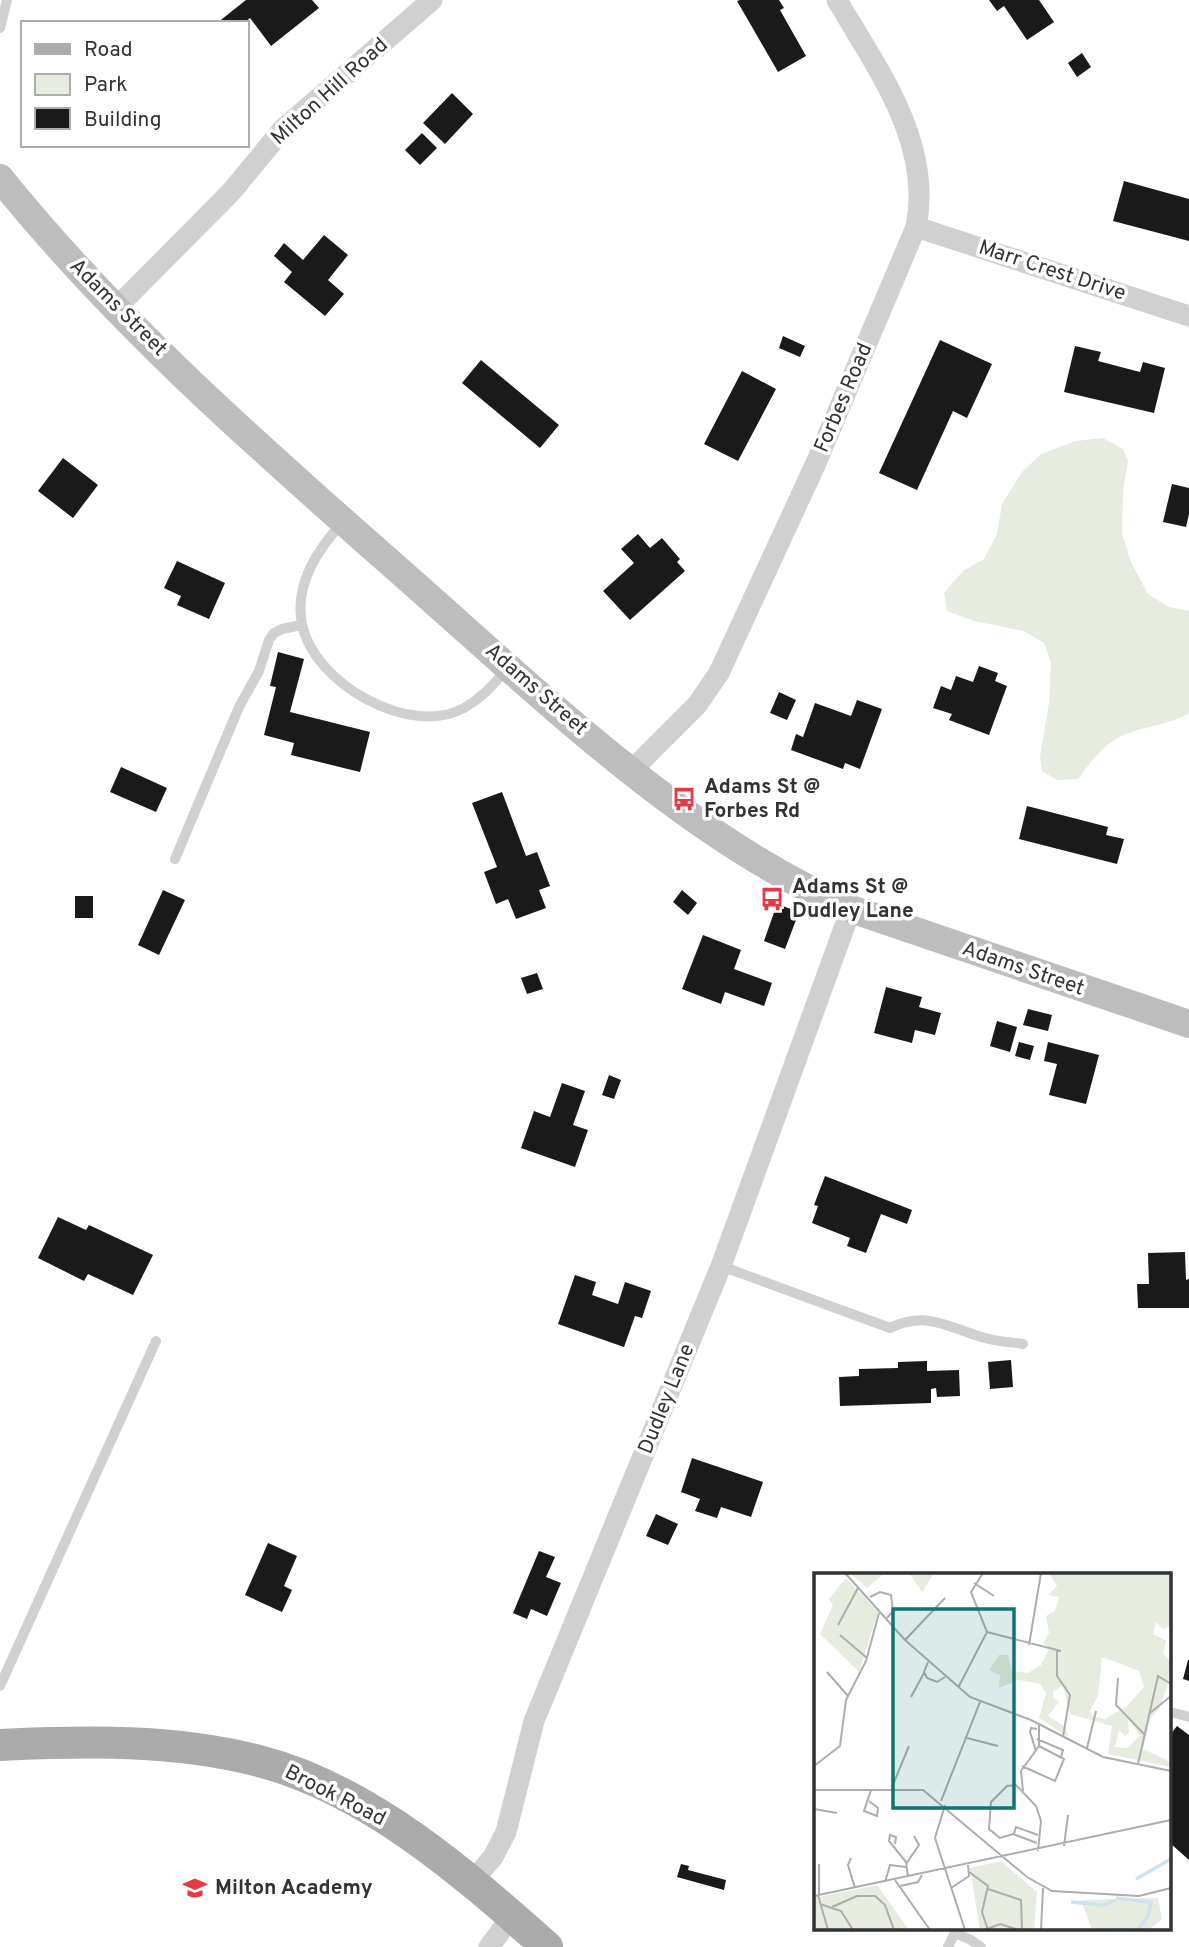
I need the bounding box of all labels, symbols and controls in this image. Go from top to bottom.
legend [21,21,248,147]
street label: Milton Hill Road [266,32,394,152]
text: Road [84,37,133,64]
text: Park [84,72,127,99]
text: Building [84,107,162,134]
street label: Marr Crest Drive [975,234,1129,308]
street label: Adams Street [63,253,173,363]
street label: Forbes Road [809,339,879,457]
street label: Adams Street [479,638,593,742]
place label: Adams St @ Forbes Rd [704,774,820,825]
bus stop icon: Adams St @ Forbes Rd [670,785,698,813]
place label: Adams St @ Dudley Lane [792,874,914,925]
bus stop icon: Adams St @ Dudley Lane [758,885,786,913]
street label: Adams Street [958,935,1088,1003]
street label: Dudley Lane [633,1340,701,1458]
inset map [814,1573,1172,1930]
street label: Brook Road [280,1759,390,1833]
school or university icon: Milton Academy [181,1874,209,1902]
place label: Milton Academy [215,1875,373,1902]

